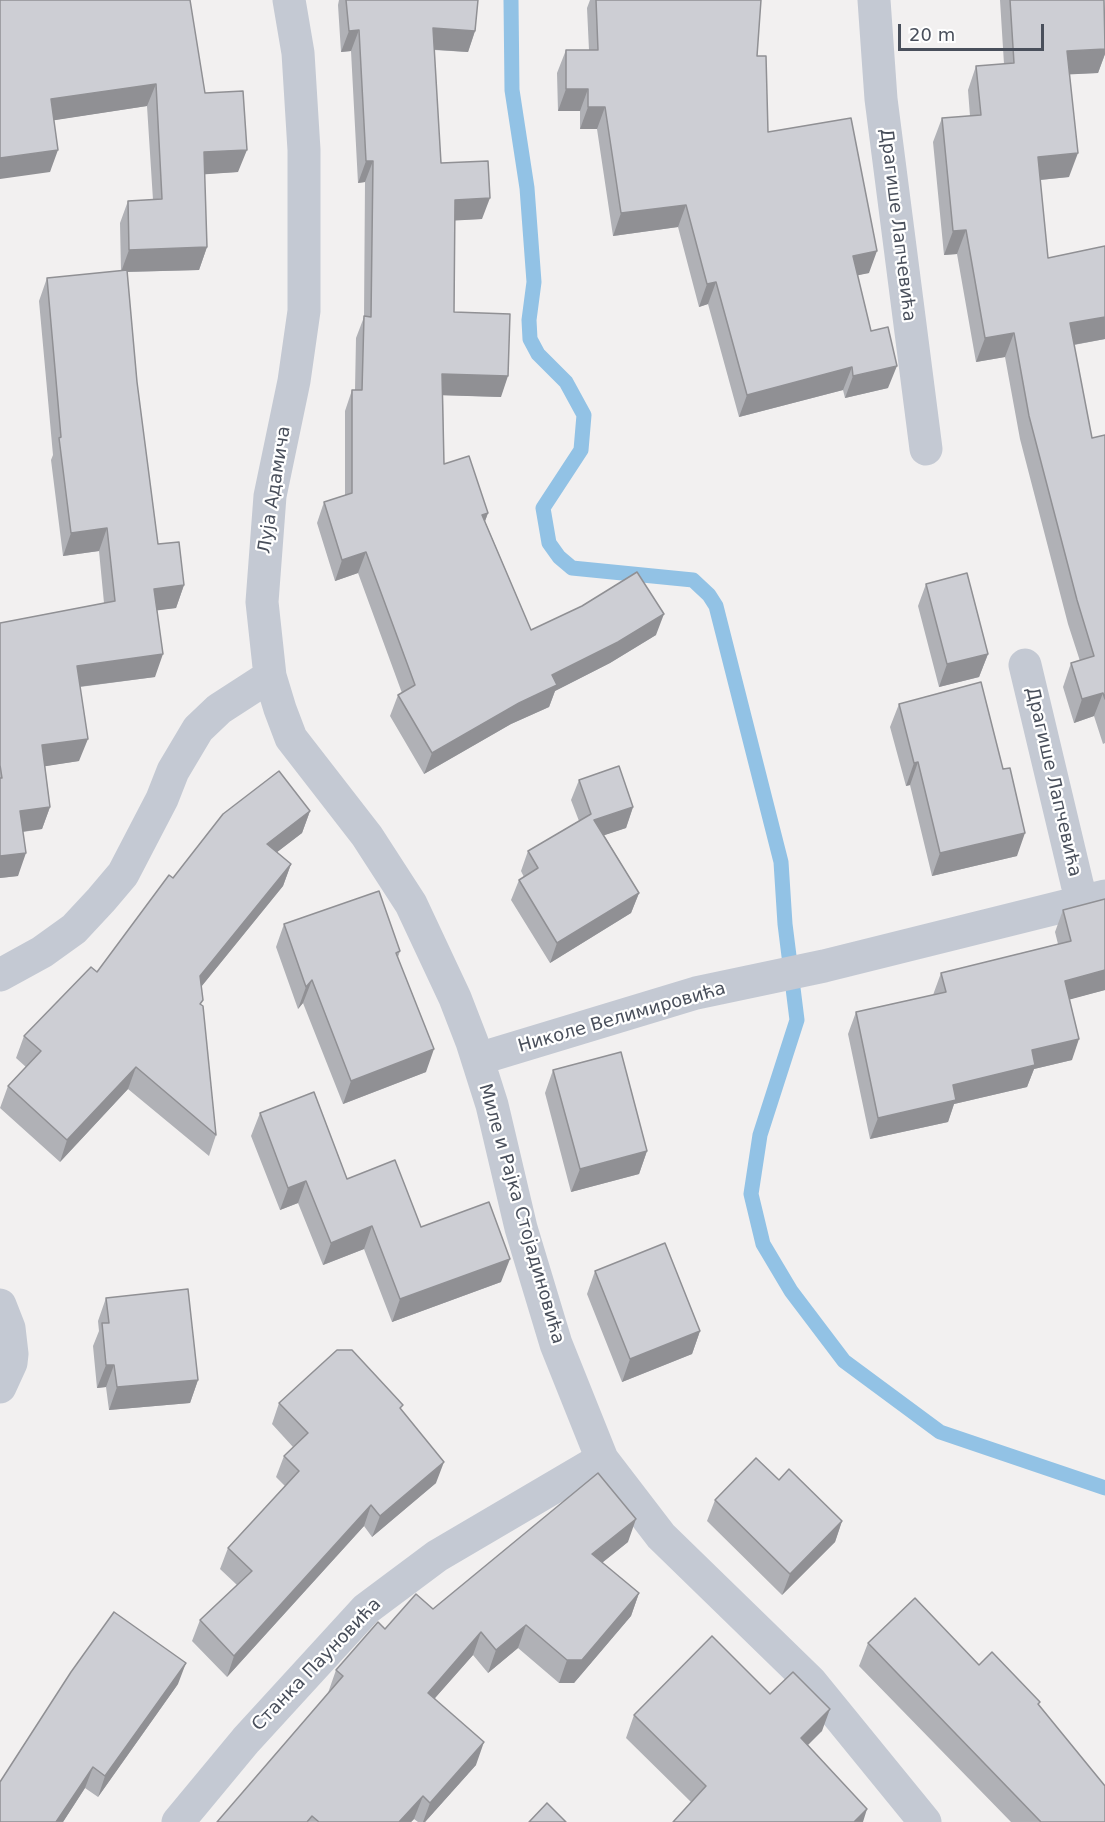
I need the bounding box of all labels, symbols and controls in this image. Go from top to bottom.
scale bar [901,12,1046,50]
text: 20 m [909,24,955,45]
street label: Драгише Лапчевића [874,127,920,323]
street label: Луја Адамича [254,425,296,555]
street label: Драгише Лапчевића [1021,685,1085,879]
street label: Николе Велимировића [516,978,728,1058]
street label: Миле и Рајка Стојадиновића [473,1081,569,1347]
street label: Станка Пауновића [248,1594,386,1736]

